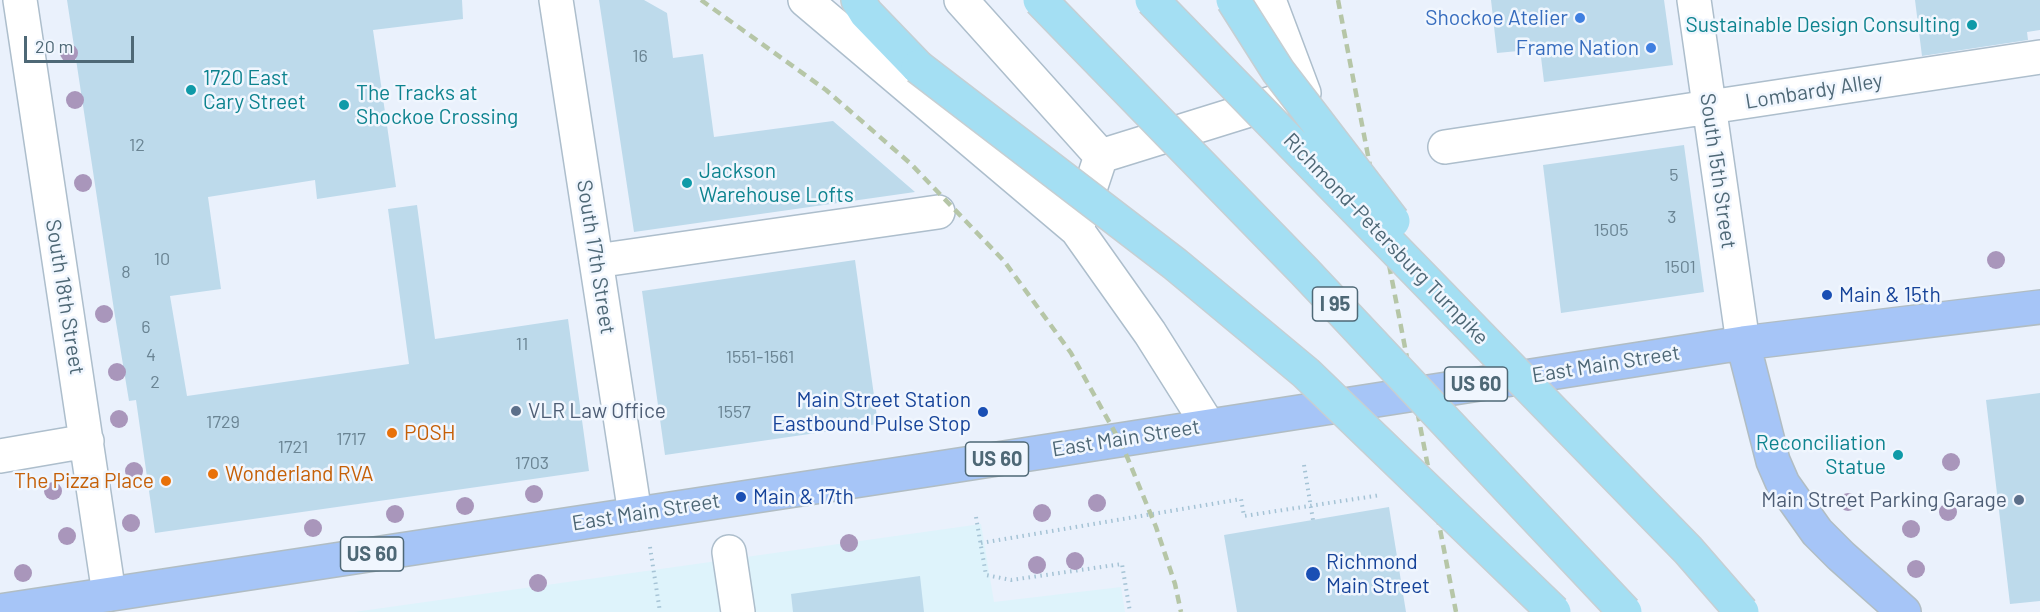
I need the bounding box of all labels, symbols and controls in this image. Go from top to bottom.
place label: Shockoe Atelier [1425,5,1568,31]
marker: Shockoe Atelier [1573,11,1587,25]
place label: Sustainable Design Consulting [1686,12,1960,38]
marker: Sustainable Design Consulting [1965,18,1979,32]
scale bar [27,24,136,62]
text: 20 m [35,35,73,57]
place label: Frame Nation [1516,35,1639,61]
marker: Frame Nation [1644,41,1658,55]
house number: 16 [632,45,648,67]
place label: 1720 East Cary Street [203,65,306,115]
street label: Lombardy Alley [1743,68,1885,114]
place label: The Tracks at Shockoe Crossing [356,80,518,130]
marker: 1720 East Cary Street [184,83,198,97]
street label: South 15th Street [1695,92,1741,250]
marker: The Tracks at Shockoe Crossing [337,98,351,112]
street label: Richmond-Petersburg Turnpike [1278,128,1494,350]
house number: 12 [129,134,145,156]
place label: Jackson Warehouse Lofts [699,158,854,208]
house number: 5 [1669,164,1679,186]
marker: Jackson Warehouse Lofts [680,176,694,190]
street label: South 17th Street [571,178,621,336]
house number: 3 [1667,206,1677,228]
street label: South 18th Street [40,218,90,376]
house number: 1505 [1594,219,1628,241]
house number: 10 [154,248,170,270]
house number: 1501 [1664,256,1696,278]
house number: 8 [121,261,131,283]
place label: Main & 15th [1839,282,1941,308]
road number: I 95 [1312,287,1358,321]
marker: Main & 15th [1820,288,1834,302]
house number: 6 [141,316,151,338]
house number: 11 [516,333,528,355]
street label: East Main Street [1530,340,1682,388]
house number: 4 [146,344,156,366]
house number: 1551-1561 [726,346,794,368]
road number: US 60 [1444,367,1508,401]
house number: 2 [150,371,160,393]
place label: Main Street Station Eastbound Pulse Stop [772,387,971,437]
place label: VLR Law Office [528,398,666,424]
house number: 1557 [717,401,751,423]
marker: VLR Law Office [509,404,523,418]
marker: Main Street Station Eastbound Pulse Stop [976,405,990,419]
house number: 1729 [206,411,240,433]
street label: East Main Street [1050,414,1202,462]
place label: POSH [404,420,455,446]
marker: POSH [385,426,399,440]
house number: 1717 [336,428,366,450]
place label: Reconciliation Statue [1756,430,1886,480]
house number: 1721 [278,436,308,458]
road number: US 60 [966,442,1028,476]
marker: Reconciliation Statue [1891,448,1905,462]
house number: 1703 [515,452,549,474]
place label: Wonderland RVA [225,461,374,487]
marker: Wonderland RVA [206,467,220,481]
place label: The Pizza Place [14,468,154,494]
marker: The Pizza Place [159,474,173,488]
place label: Main & 17th [753,484,854,510]
place label: Main Street Parking Garage [1761,487,2007,513]
street label: East Main Street [570,488,722,536]
marker: Main & 17th [734,490,748,504]
marker: Main Street Parking Garage [2012,493,2026,507]
road number: US 60 [340,537,404,571]
place label: Richmond Main Street [1326,549,1430,599]
marker: Richmond Main Street [1304,565,1322,583]

